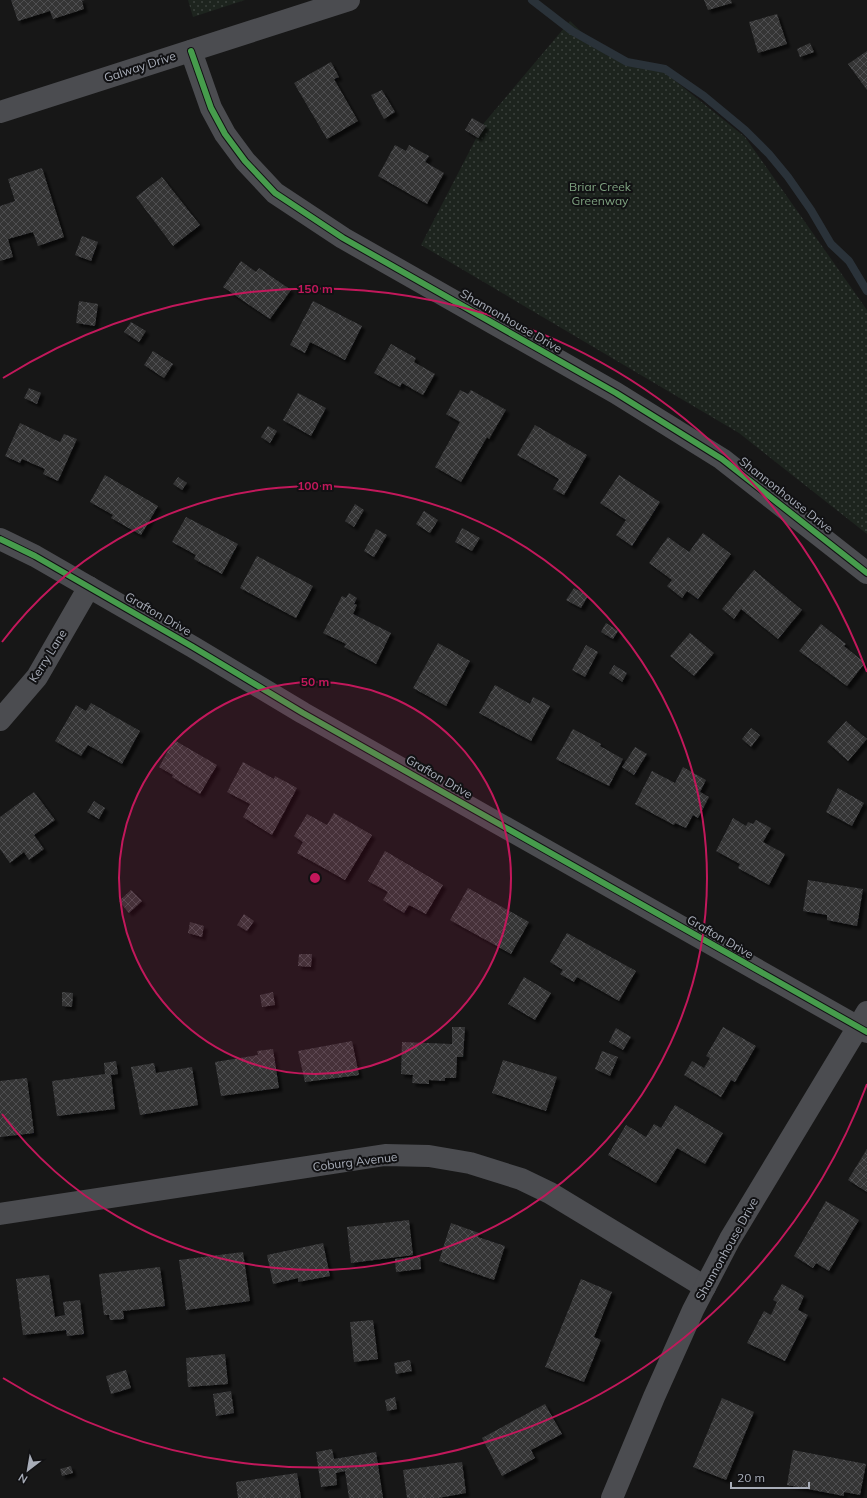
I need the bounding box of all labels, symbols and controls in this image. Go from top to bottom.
street label: Galway Drive [102,48,178,85]
park label: Briar Creek Greenway [569,179,632,208]
text: 150 m [297,281,333,296]
street label: Shannonhouse Drive [458,285,565,356]
street label: Shannonhouse Drive [736,453,836,536]
text: 100 m [297,478,333,493]
street label: Grafton Drive [122,589,194,639]
street label: Kerry Lane [25,626,70,685]
text: 50 m [301,674,329,689]
street label: Grafton Drive [403,752,475,802]
centre of rings [308,871,322,885]
street label: Grafton Drive [684,912,756,962]
street label: Coburg Avenue [312,1149,398,1174]
street label: Shannonhouse Drive [692,1195,761,1303]
north arrow [8,1450,48,1490]
scale bar [731,1464,809,1490]
text: N [16,1470,30,1487]
text: 20 m [737,1470,765,1485]

